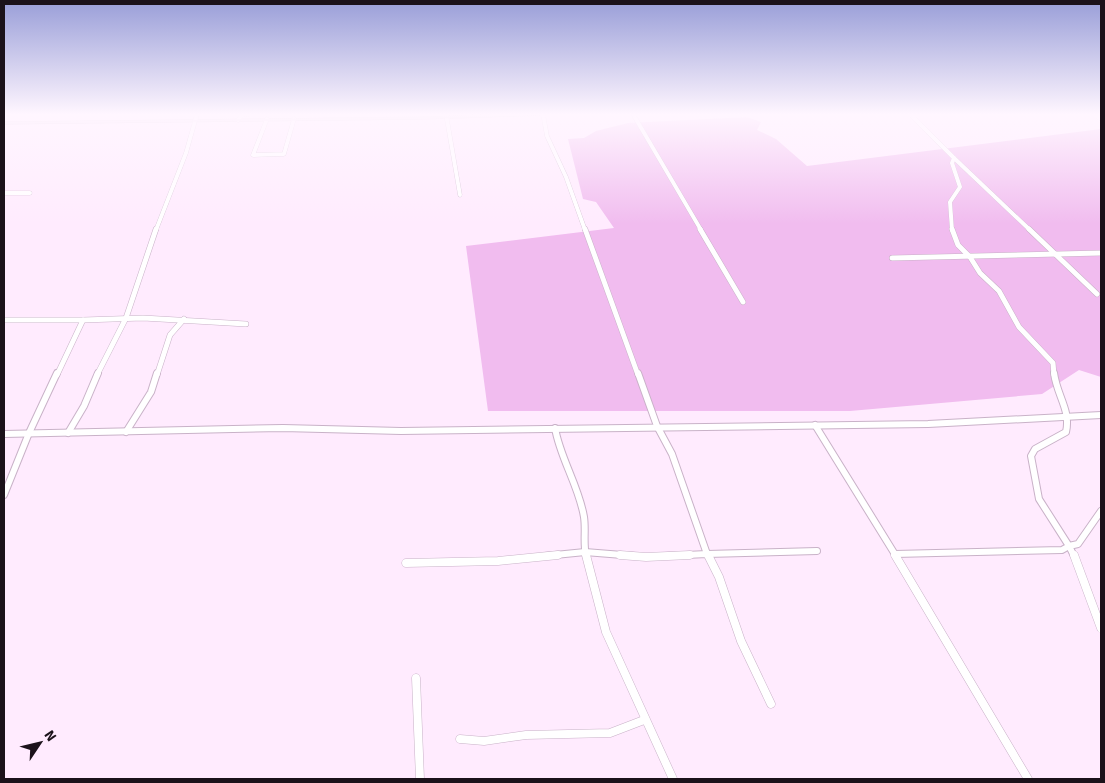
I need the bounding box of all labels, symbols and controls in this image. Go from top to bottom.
north arrow [15,718,65,768]
text: N [40,727,60,745]

